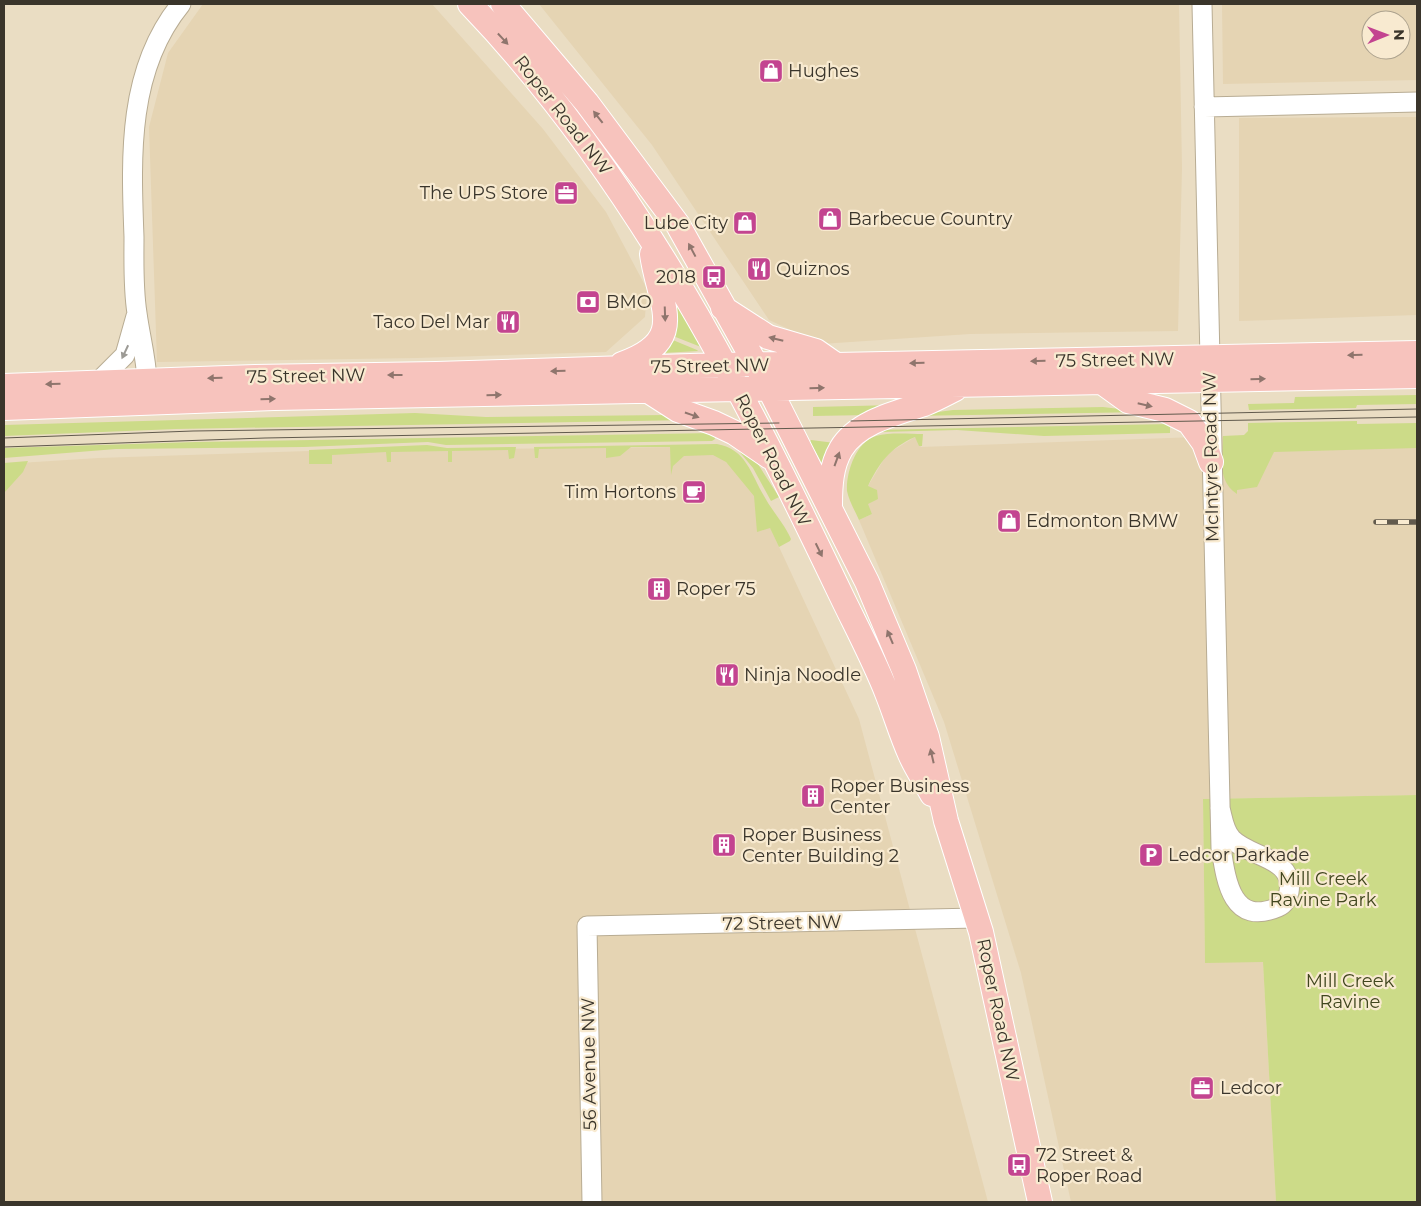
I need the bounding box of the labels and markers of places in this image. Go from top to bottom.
shop icon: Hughes [758,58,784,84]
place label: Hughes [788,60,859,82]
office icon: The UPS Store [553,180,579,206]
place label: The UPS Store [420,182,548,204]
shop icon: Barbecue Country [817,206,843,232]
place label: Barbecue Country [848,208,1012,230]
shop icon: Lube City [732,210,758,236]
place label: Lube City [644,212,728,234]
restaurant icon: Quiznos [746,256,772,282]
place label: Quiznos [776,258,850,280]
bus stop icon: 2018 [701,264,727,290]
place label: 2018 [656,266,696,288]
bank icon: BMO [575,289,601,315]
place label: BMO [606,291,652,313]
restaurant icon: Taco Del Mar [495,309,521,335]
place label: Taco Del Mar [373,311,490,333]
cafe icon: Tim Hortons [681,479,707,505]
place label: Tim Hortons [564,481,676,503]
shop icon: Edmonton BMW [996,508,1022,534]
place label: Edmonton BMW [1026,510,1178,532]
building icon: Roper 75 [646,576,672,602]
place label: Roper 75 [676,578,756,600]
restaurant icon: Ninja Noodle [714,662,740,688]
place label: Ninja Noodle [744,664,861,686]
place label: Roper Business Center [830,775,969,818]
building icon: Roper Business Center [800,783,826,809]
place label: Roper Business Center Building 2 [742,824,899,867]
building icon: Roper Business Center Building 2 [711,832,737,858]
parking icon: Ledcor Parkade [1138,842,1164,868]
place label: Ledcor Parkade [1168,844,1309,866]
office icon: Ledcor [1189,1075,1215,1101]
place label: Ledcor [1220,1077,1282,1099]
place label: 72 Street & Roper Road [1036,1144,1142,1187]
bus stop icon: 72 Street & Roper Road [1006,1152,1032,1178]

